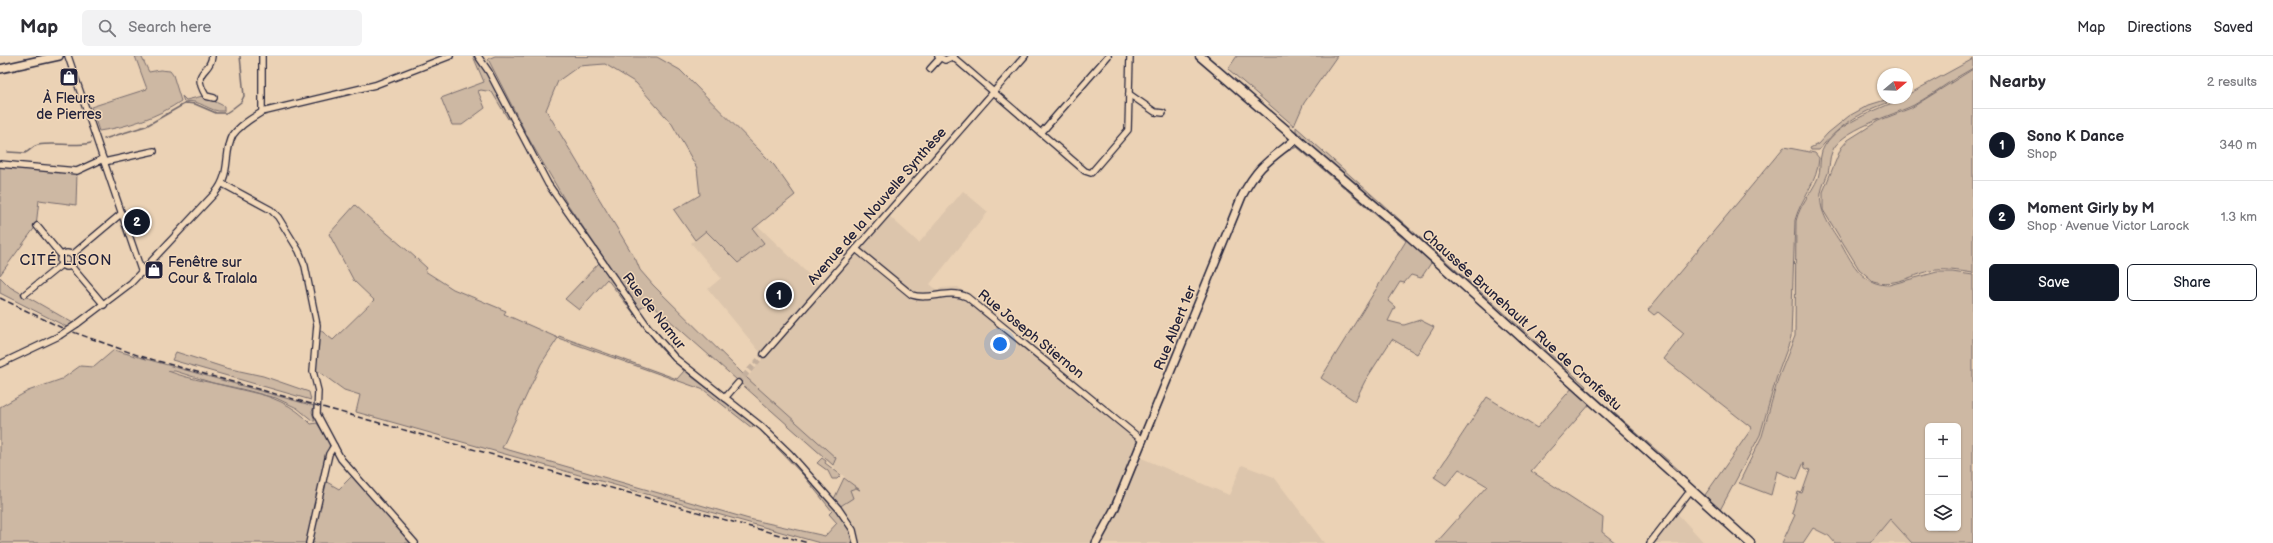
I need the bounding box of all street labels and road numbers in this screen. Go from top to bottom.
street label: Avenue de la Nouvelle Synthèse [804,124,950,288]
street label: Chaussée Brunehault / Rue de Cronfestu [1419,226,1625,414]
street label: Rue de Namur [619,269,690,354]
street label: Rue Albert 1er [1150,282,1200,373]
street label: Rue Joseph Stiernon [974,286,1088,382]

